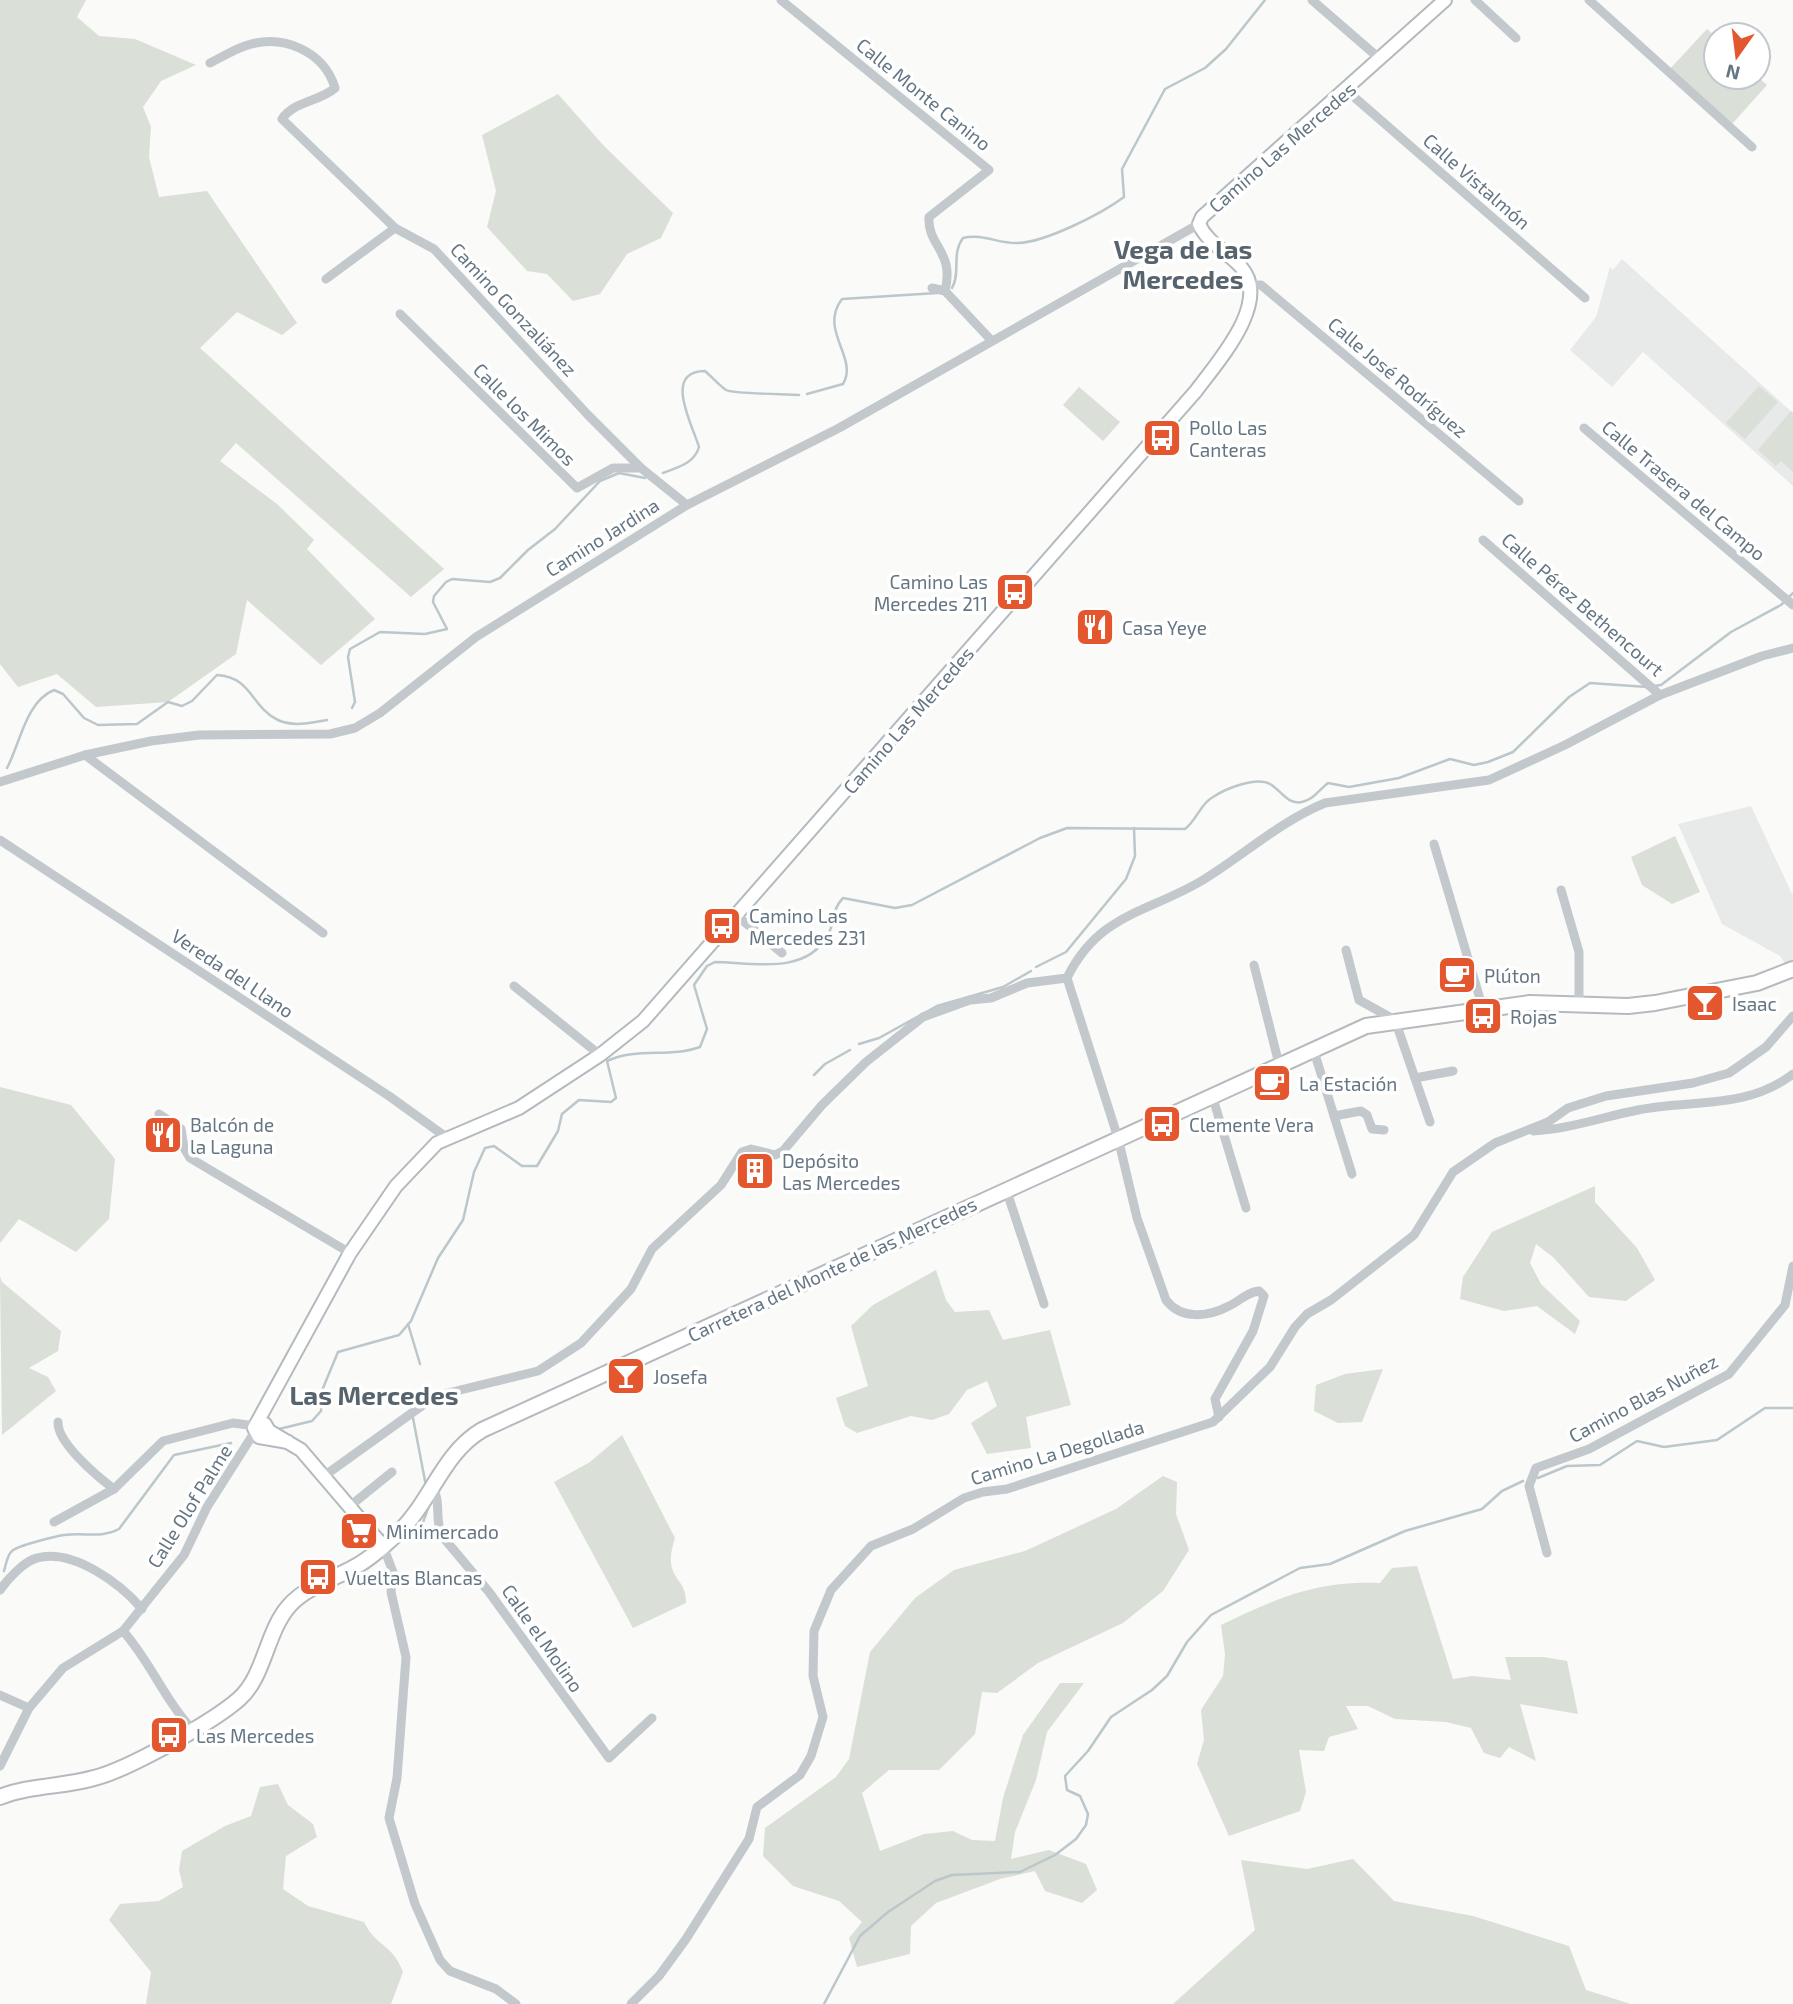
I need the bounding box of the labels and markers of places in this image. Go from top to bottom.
place label: Pollo Las Canteras [1189,416,1267,461]
bus stop icon: Pollo Las Canteras [1141,417,1183,459]
place label: Camino Las Mercedes 211 [874,570,988,615]
bus stop icon: Camino Las Mercedes 211 [994,571,1036,613]
restaurant icon: Casa Yeye [1074,606,1116,648]
place label: Casa Yeye [1122,616,1207,639]
place label: Camino Las Mercedes 231 [749,904,866,949]
bus stop icon: Camino Las Mercedes 231 [701,905,743,947]
cafe icon: Plúton [1436,954,1478,996]
place label: Plúton [1484,964,1541,987]
bar icon: Isaac [1684,982,1726,1024]
place label: Isaac [1732,992,1777,1015]
bus stop icon: Rojas [1462,995,1504,1037]
place label: Rojas [1510,1005,1557,1028]
cafe icon: La Estación [1251,1062,1293,1104]
place label: La Estación [1299,1072,1397,1095]
bus stop icon: Clemente Vera [1141,1103,1183,1145]
place label: Balcón de la Laguna [190,1113,274,1158]
place label: Clemente Vera [1189,1113,1314,1136]
restaurant icon: Balcón de la Laguna [142,1114,184,1156]
place label: Depósito Las Mercedes [782,1149,900,1194]
building icon: Depósito Las Mercedes [734,1150,776,1192]
bar icon: Josefa [605,1355,647,1397]
place label: Josefa [653,1365,708,1388]
supermarket icon: Minimercado [338,1510,380,1552]
place label: Minimercado [386,1520,499,1543]
bus stop icon: Vueltas Blancas [297,1556,339,1598]
place label: Vueltas Blancas [345,1566,482,1589]
bus stop icon: Las Mercedes [148,1714,190,1756]
place label: Las Mercedes [196,1724,314,1747]

